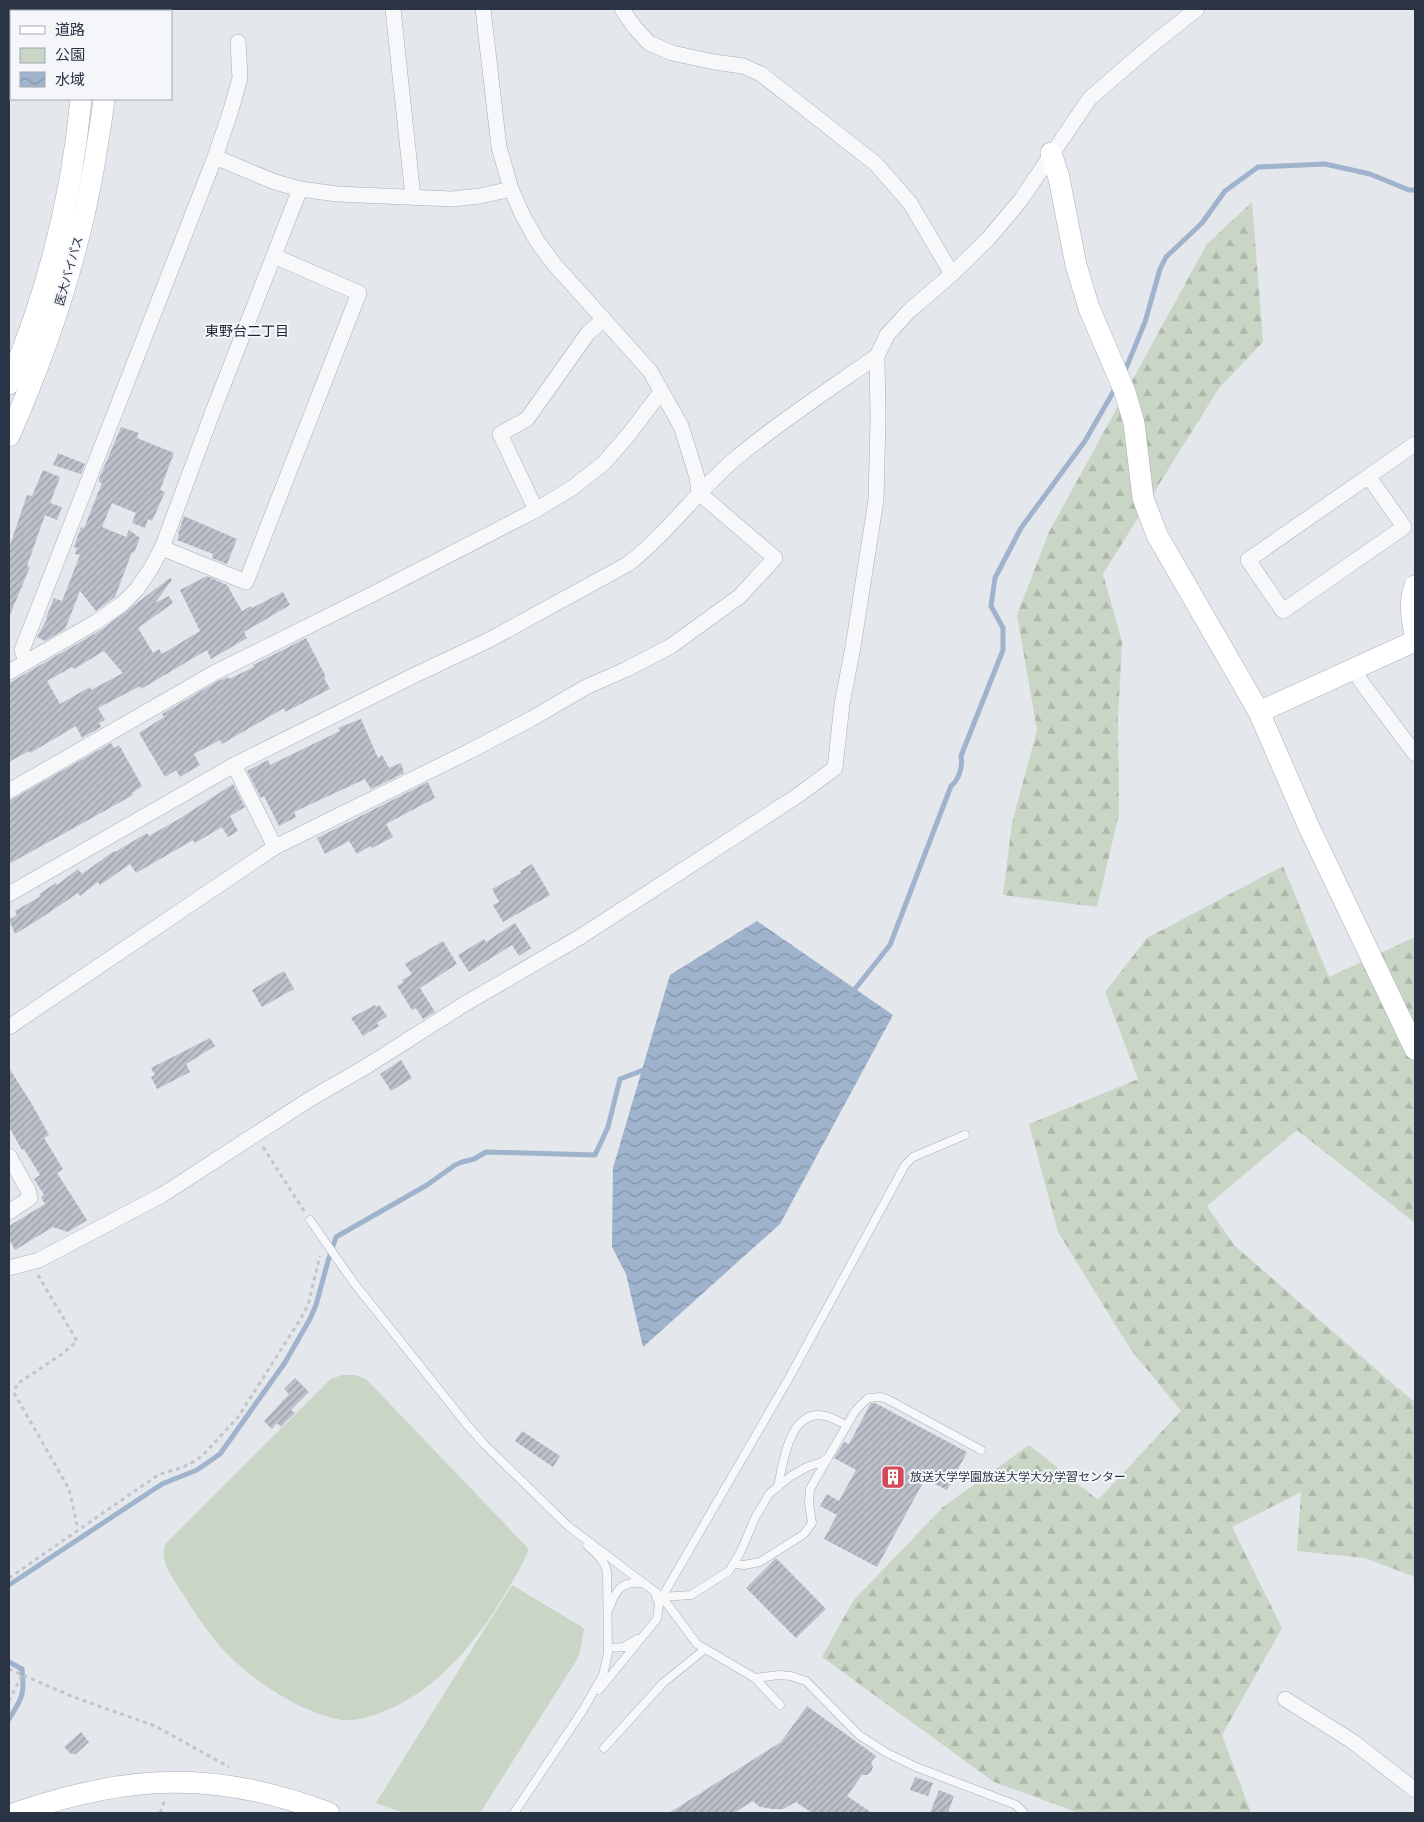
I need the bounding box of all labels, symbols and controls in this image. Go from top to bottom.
legend [10,10,172,100]
text: 道路 [55,21,85,39]
text: 公園 [55,46,85,64]
text: 水域 [55,71,85,89]
street label: 医大バイパス [52,235,87,308]
district label: 東野台二丁目 [205,323,289,340]
building icon: 放送大学学園放送大学大分学習センター [880,1464,906,1490]
place label: 放送大学学園放送大学大分学習センター [910,1470,1126,1485]

